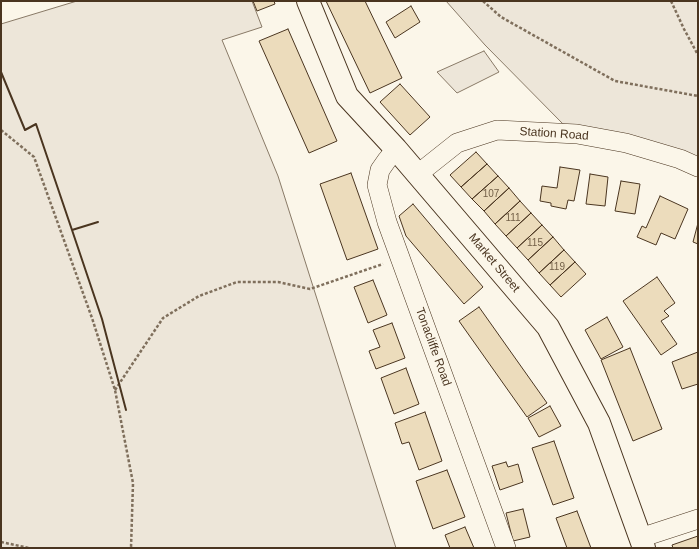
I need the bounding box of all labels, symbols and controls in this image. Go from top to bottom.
street label: Station Road [519,124,589,144]
house number: 107 [483,188,499,200]
house number: 111 [505,212,521,224]
street label: Market Street [465,231,523,295]
house number: 115 [527,237,543,249]
house number: 119 [549,261,565,273]
street label: Tonacliffe Road [412,306,454,388]

